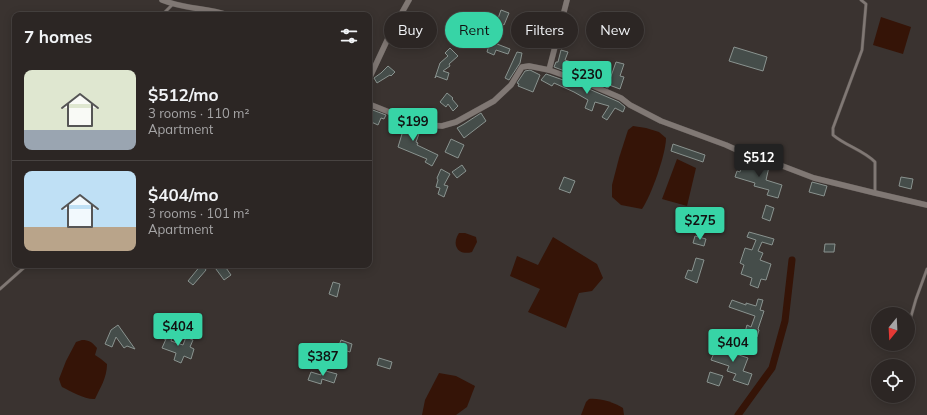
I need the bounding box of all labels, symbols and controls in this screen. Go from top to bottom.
chip: Buy [384,12,437,48]
chip: Rent [445,12,503,48]
chip: Filters [511,12,578,48]
chip: New [586,12,644,48]
icon: filters [338,25,360,47]
text: 7 homes [24,26,92,47]
pin: $230 [563,61,611,95]
text: $230 [571,66,603,82]
text: $512/mo [148,84,219,105]
icon: home [56,86,104,134]
text: 3 rooms · 110 m² [148,105,249,121]
pin: $199 [389,108,437,142]
text: $199 [397,113,429,129]
text: Apartment [148,121,213,137]
pin: $512 [735,144,783,178]
text: $512 [743,149,775,165]
text: $404/mo [148,184,219,205]
icon: home [56,187,104,235]
text: 3 rooms · 101 m² [148,205,249,221]
pin: $275 [676,207,724,241]
text: $275 [684,212,716,228]
text: Apartment [148,221,213,237]
north arrow [871,307,915,351]
map controls [871,307,915,403]
pin: $404 [154,313,202,347]
text: $404 [162,318,194,334]
pin: $404 [709,329,757,363]
text: $404 [717,334,749,350]
pin: $387 [299,343,347,377]
text: $387 [307,348,339,364]
button: locate [871,359,915,403]

